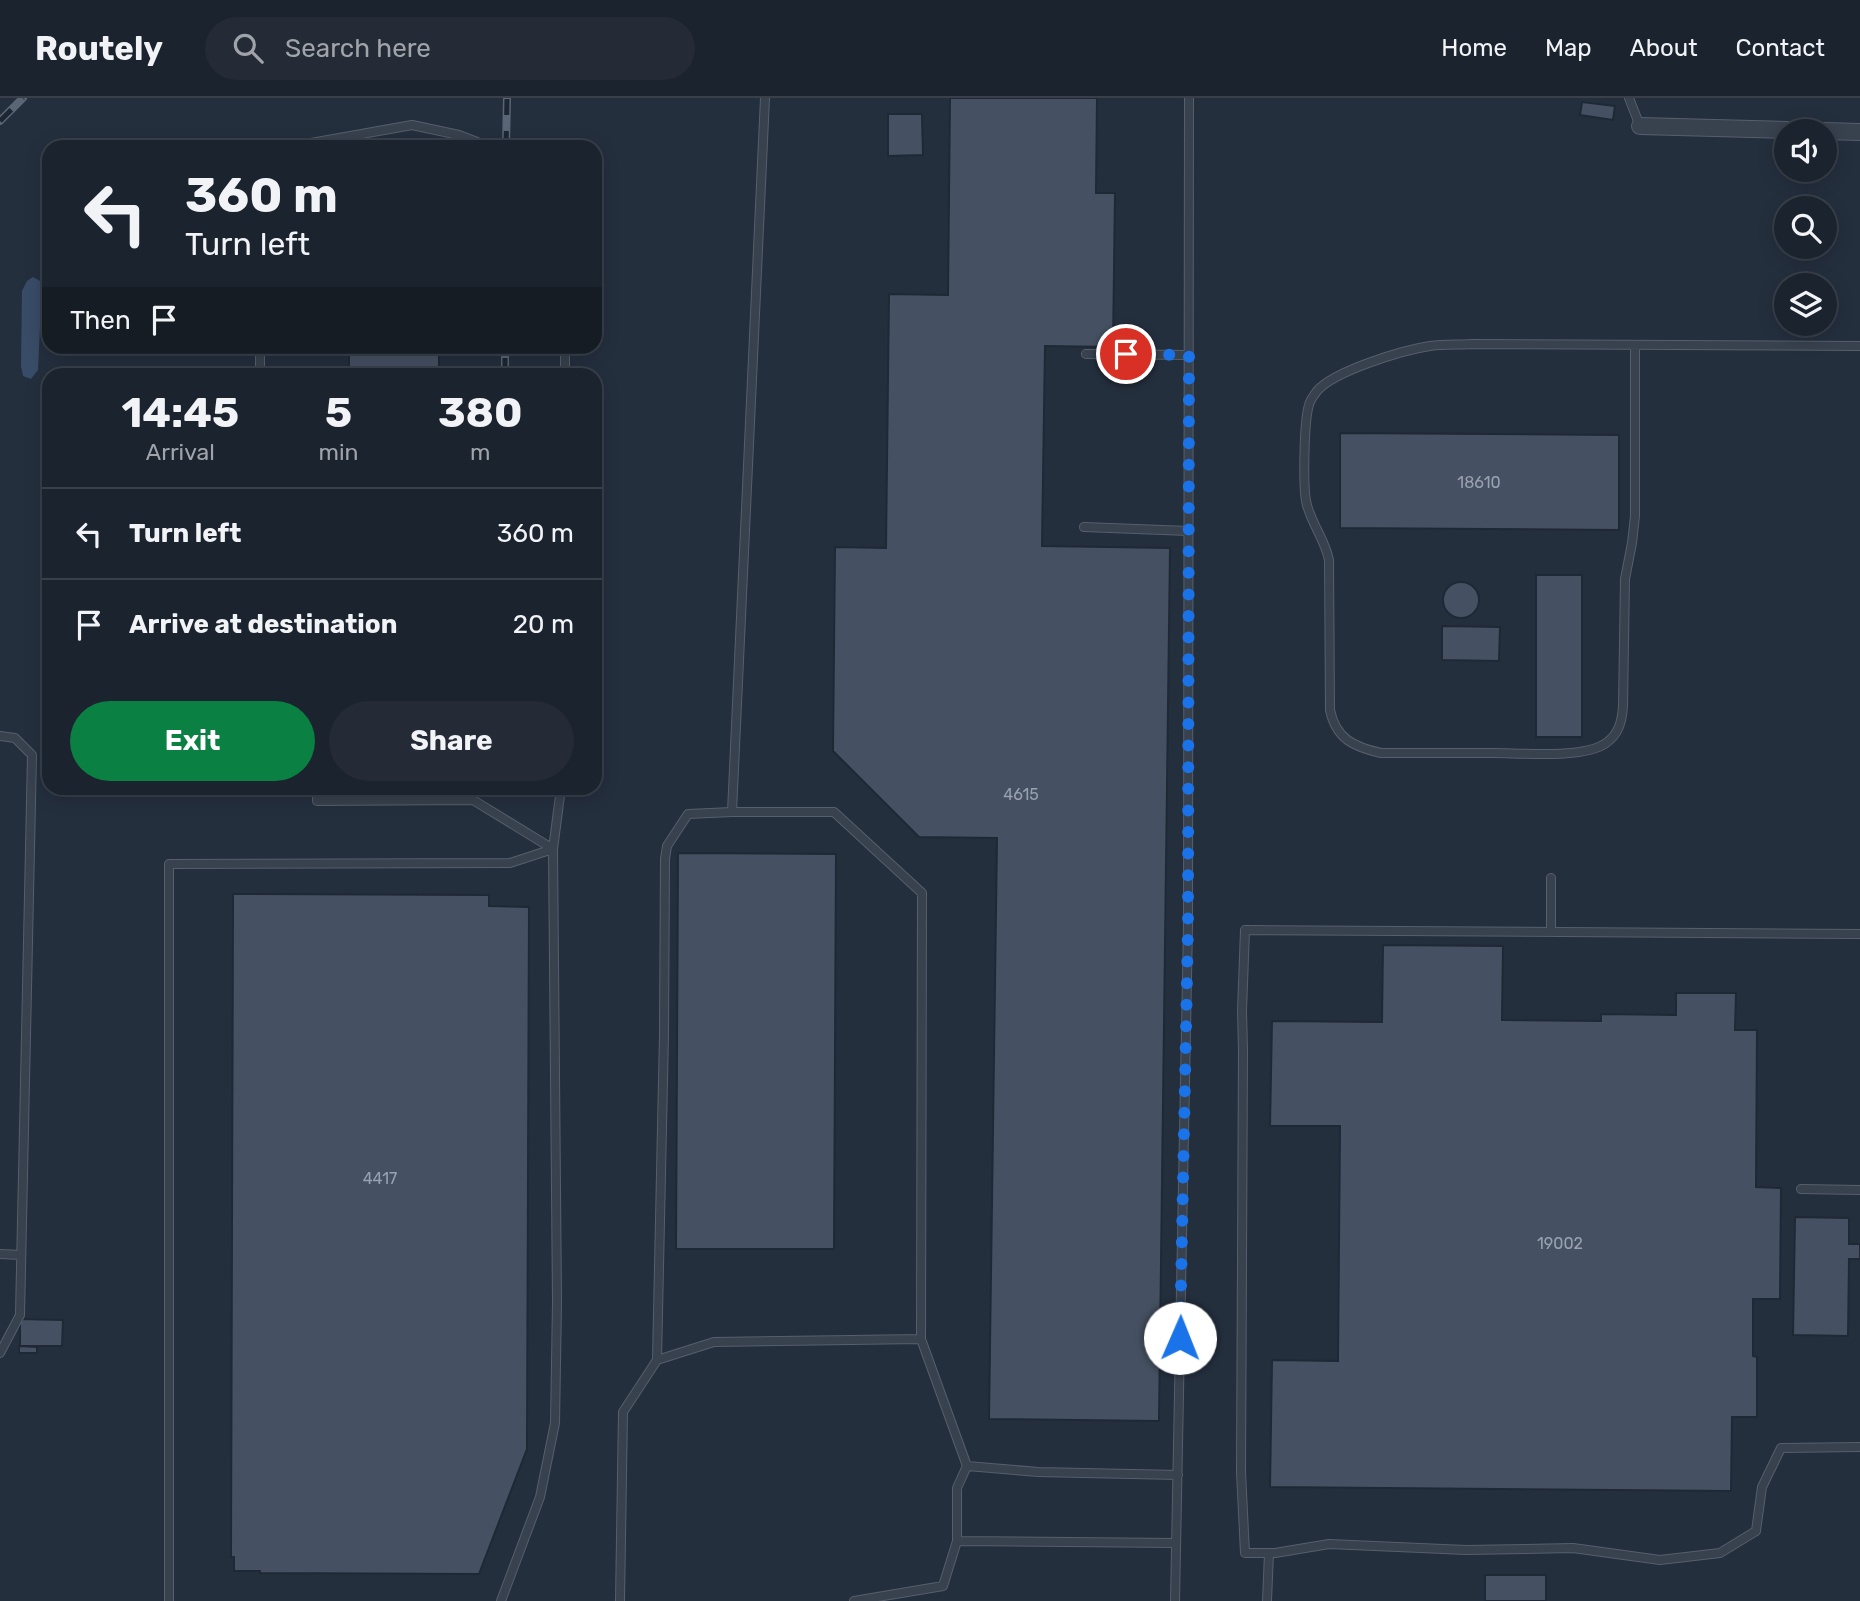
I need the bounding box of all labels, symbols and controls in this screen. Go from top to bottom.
search box [205,17,695,80]
text: Routely [35,29,163,68]
icon: search [229,29,267,67]
text: Search here [285,33,431,64]
text: Home [1441,34,1507,62]
text: Map [1545,34,1592,62]
text: About [1630,34,1698,62]
text: Contact [1736,34,1825,62]
map controls [1774,119,1837,336]
button: sound [1774,119,1837,182]
text: 360 m [185,166,338,224]
icon: left [70,168,161,259]
button: search [1774,196,1837,259]
text: Turn left [185,225,310,263]
button: layers [1774,273,1837,336]
icon: arrive [145,301,183,339]
text: Then [70,305,131,336]
pin [1096,324,1156,384]
icon: arrive [1107,335,1145,373]
text: 14:45 [121,388,239,438]
text: 5 [325,388,352,438]
text: 380 [438,388,523,438]
text: Arrival [146,438,215,466]
text: min [319,438,358,466]
text: m [470,438,490,466]
house number: 18610 [1457,473,1501,492]
icon: left [70,515,108,553]
text: Turn left [129,518,241,549]
text: 360 m [497,518,574,549]
icon: arrive [70,606,108,644]
text: Arrive at destination [129,609,397,640]
text: 20 m [513,609,574,640]
button: Exit [70,701,315,781]
button: Share [329,701,574,781]
house number: 4615 [1003,785,1039,804]
house number: 4417 [363,1169,397,1188]
house number: 19002 [1537,1234,1583,1253]
position arrow [1143,1301,1217,1375]

